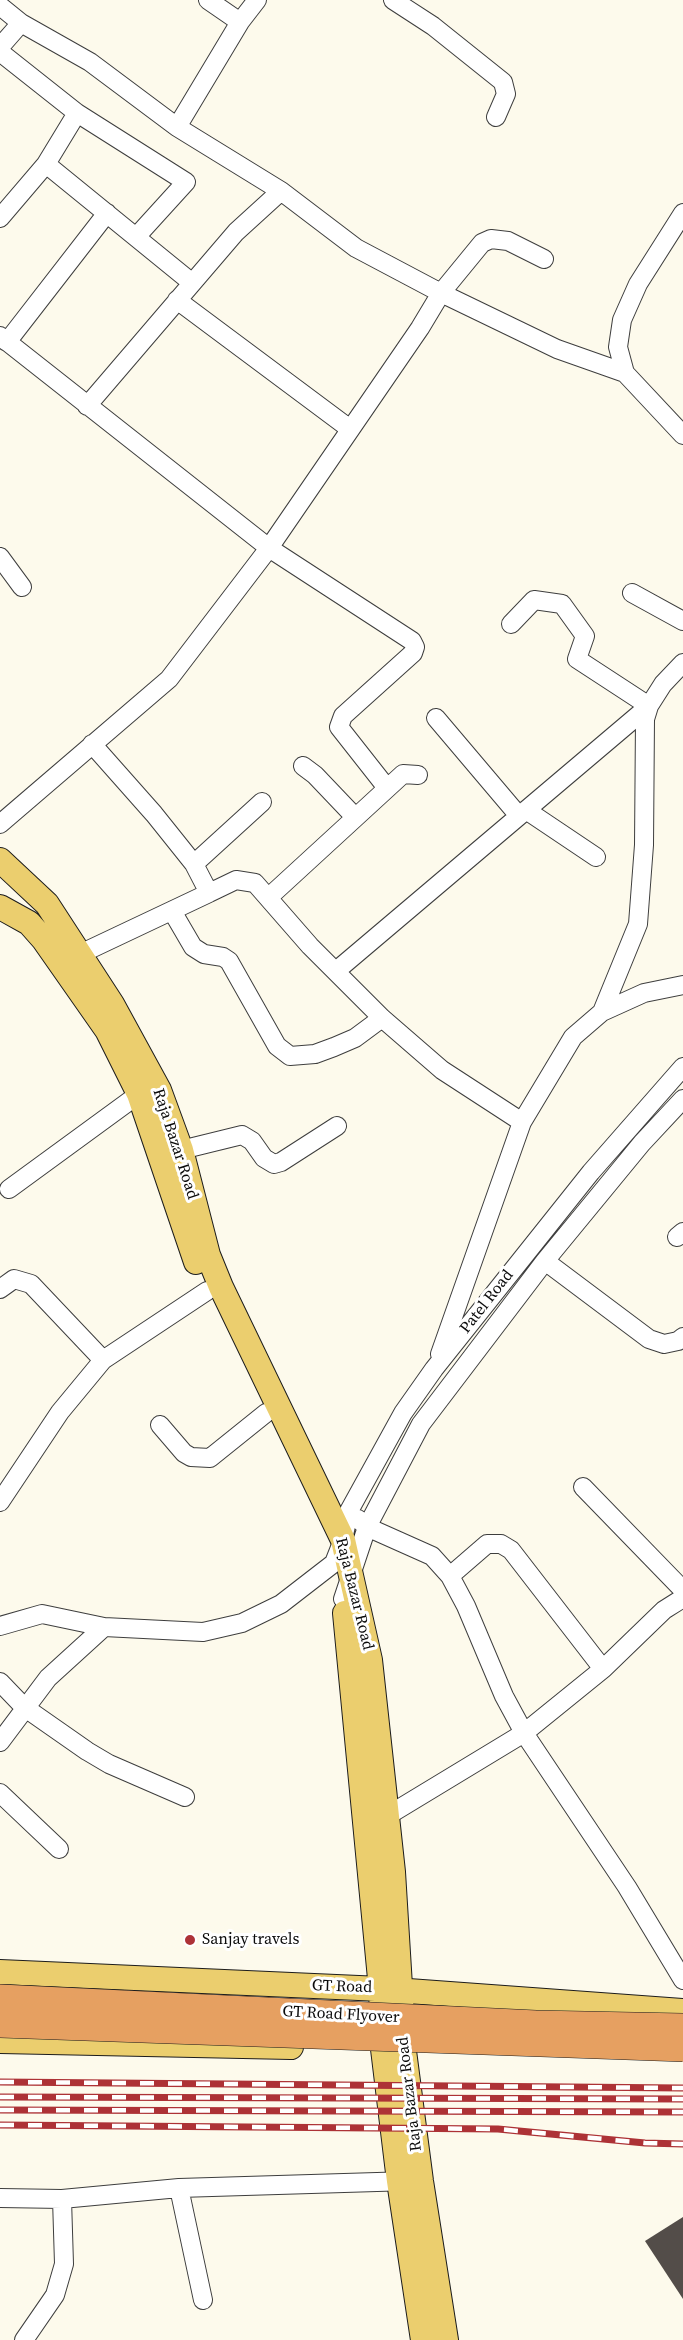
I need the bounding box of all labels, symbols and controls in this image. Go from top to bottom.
street label: Raja Bazar Road [148,1086,202,1202]
street label: Patel Road [456,1266,518,1338]
street label: Raja Bazar Road [331,1536,377,1652]
place label: Sanjay travels [202,1930,299,1950]
marker: Sanjay travels [183,1933,197,1947]
street label: GT Road [311,1976,373,1998]
street label: GT Road Flyover [282,2002,400,2028]
street label: Raja Bazar Road [393,2036,427,2152]

